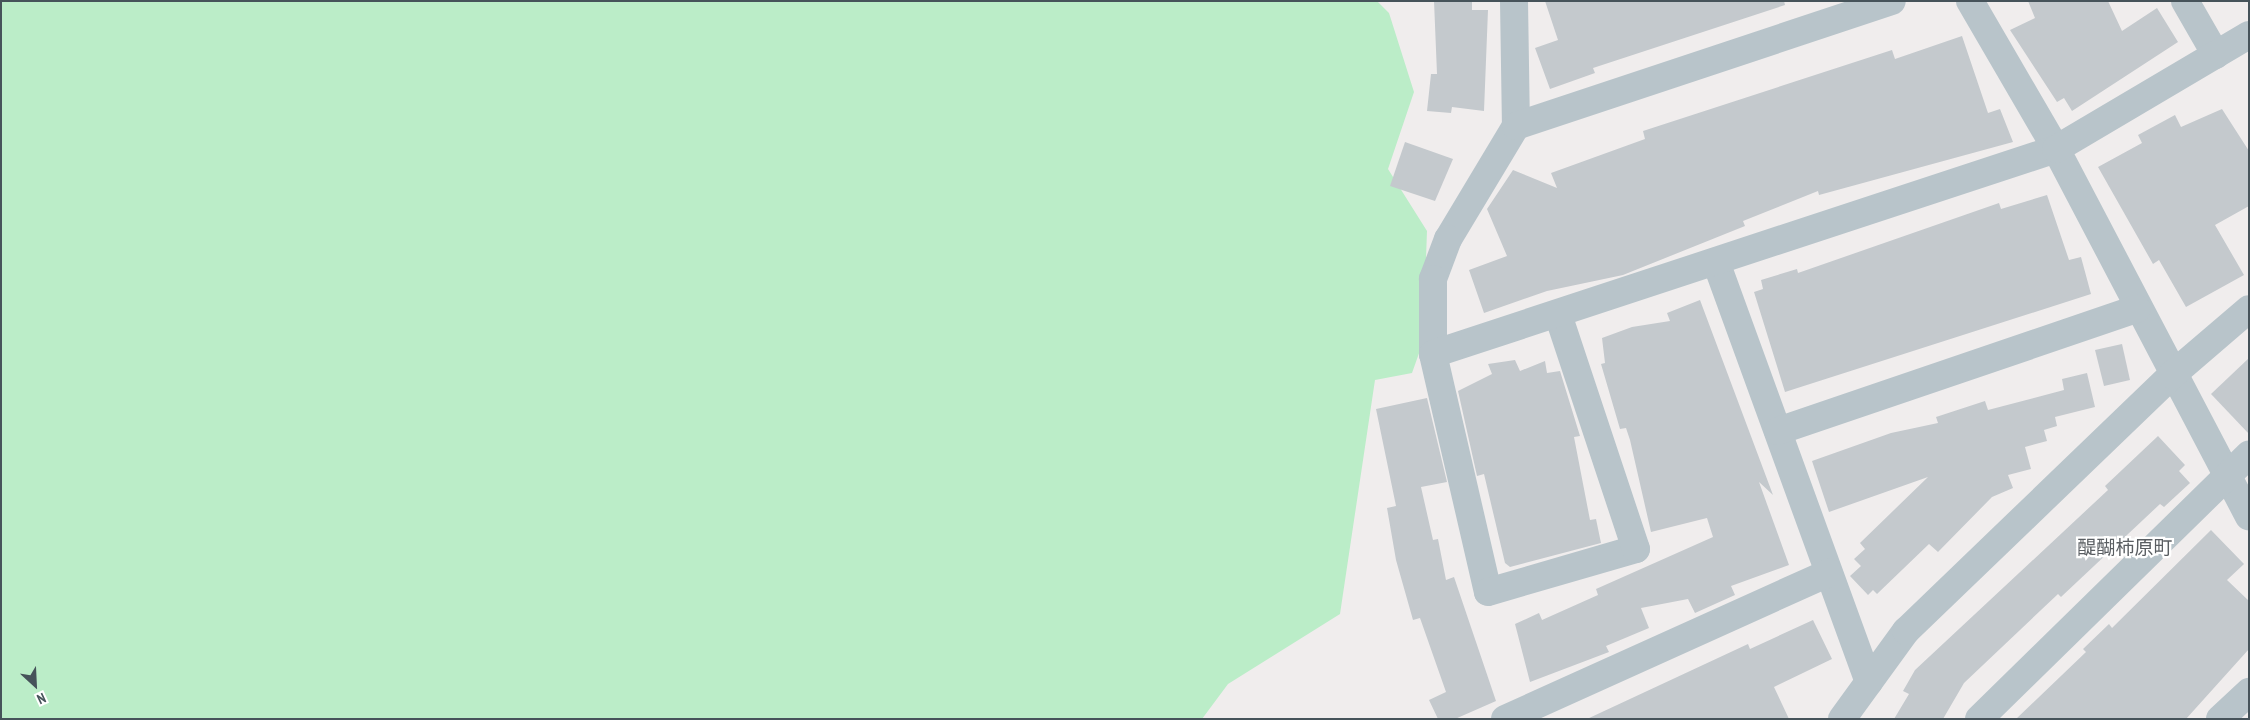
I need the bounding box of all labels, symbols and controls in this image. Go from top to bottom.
district label: 醍醐柿原町 [2078,537,2172,559]
north arrow [10,660,60,710]
text: N [34,689,49,708]

